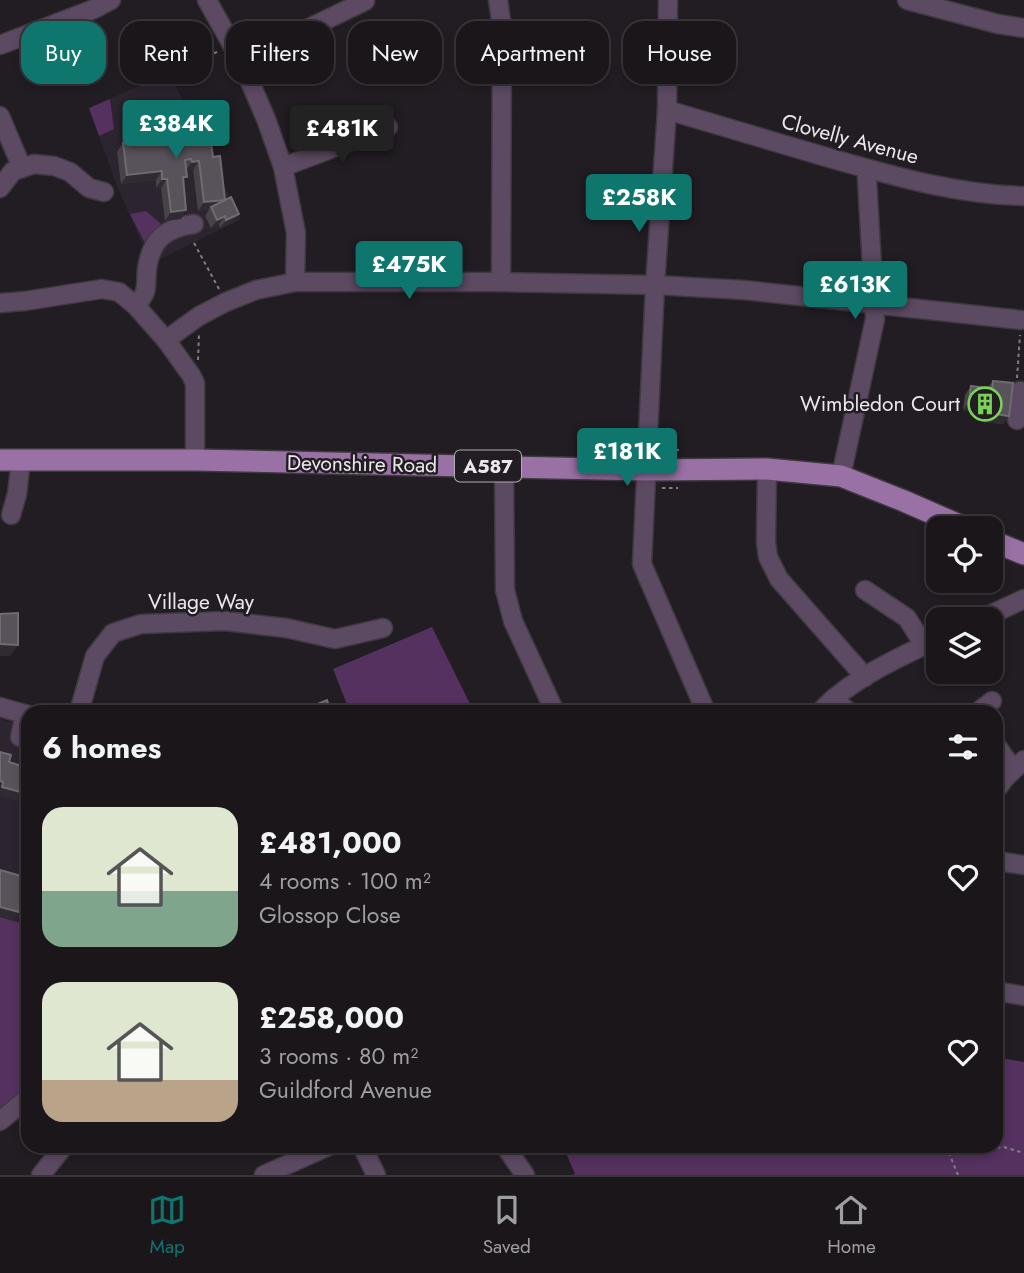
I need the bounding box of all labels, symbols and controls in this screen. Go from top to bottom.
chip: Buy [21,21,106,84]
chip: Rent [120,21,212,84]
chip: Filters [226,21,334,84]
chip: New [348,21,442,84]
chip: Apartment [456,21,609,84]
chip: House [623,21,736,84]
pin: £384K [127,100,225,160]
text: £384K [139,106,213,140]
pin: £481K [293,106,391,165]
street label: Clovelly Avenue [778,106,922,172]
text: £481K [306,111,378,145]
pin: £258K [590,174,688,234]
text: £258K [602,180,676,214]
pin: £475K [360,242,458,301]
text: £475K [372,247,446,281]
pin: £613K [806,262,904,321]
text: £613K [819,267,891,301]
building icon: Wimbledon Court [966,385,1004,423]
place label: Wimbledon Court [800,389,960,419]
pin: £181K [578,428,676,488]
text: £181K [593,434,661,468]
street label: Devonshire Road [287,448,437,480]
road number: A587 [455,450,521,481]
map controls [926,516,1003,684]
button: locate [926,516,1003,593]
street label: Village Way [148,587,255,617]
button: layers [926,607,1003,684]
text: 6 homes [42,726,161,769]
icon: filters [944,728,982,766]
text: £481,000 [259,821,402,864]
icon: home [98,835,182,919]
icon: heart [944,858,982,896]
text: 4 rooms · 100 m² [259,864,431,898]
text: Glossop Close [259,898,401,932]
text: £258,000 [259,996,404,1039]
icon: home [98,1010,182,1094]
icon: heart [944,1033,982,1071]
text: 3 rooms · 80 m² [259,1039,418,1073]
text: Guildford Avenue [259,1073,432,1107]
tab: Map [148,1191,186,1260]
tab: Saved [483,1191,531,1260]
tab: Home [827,1191,876,1260]

